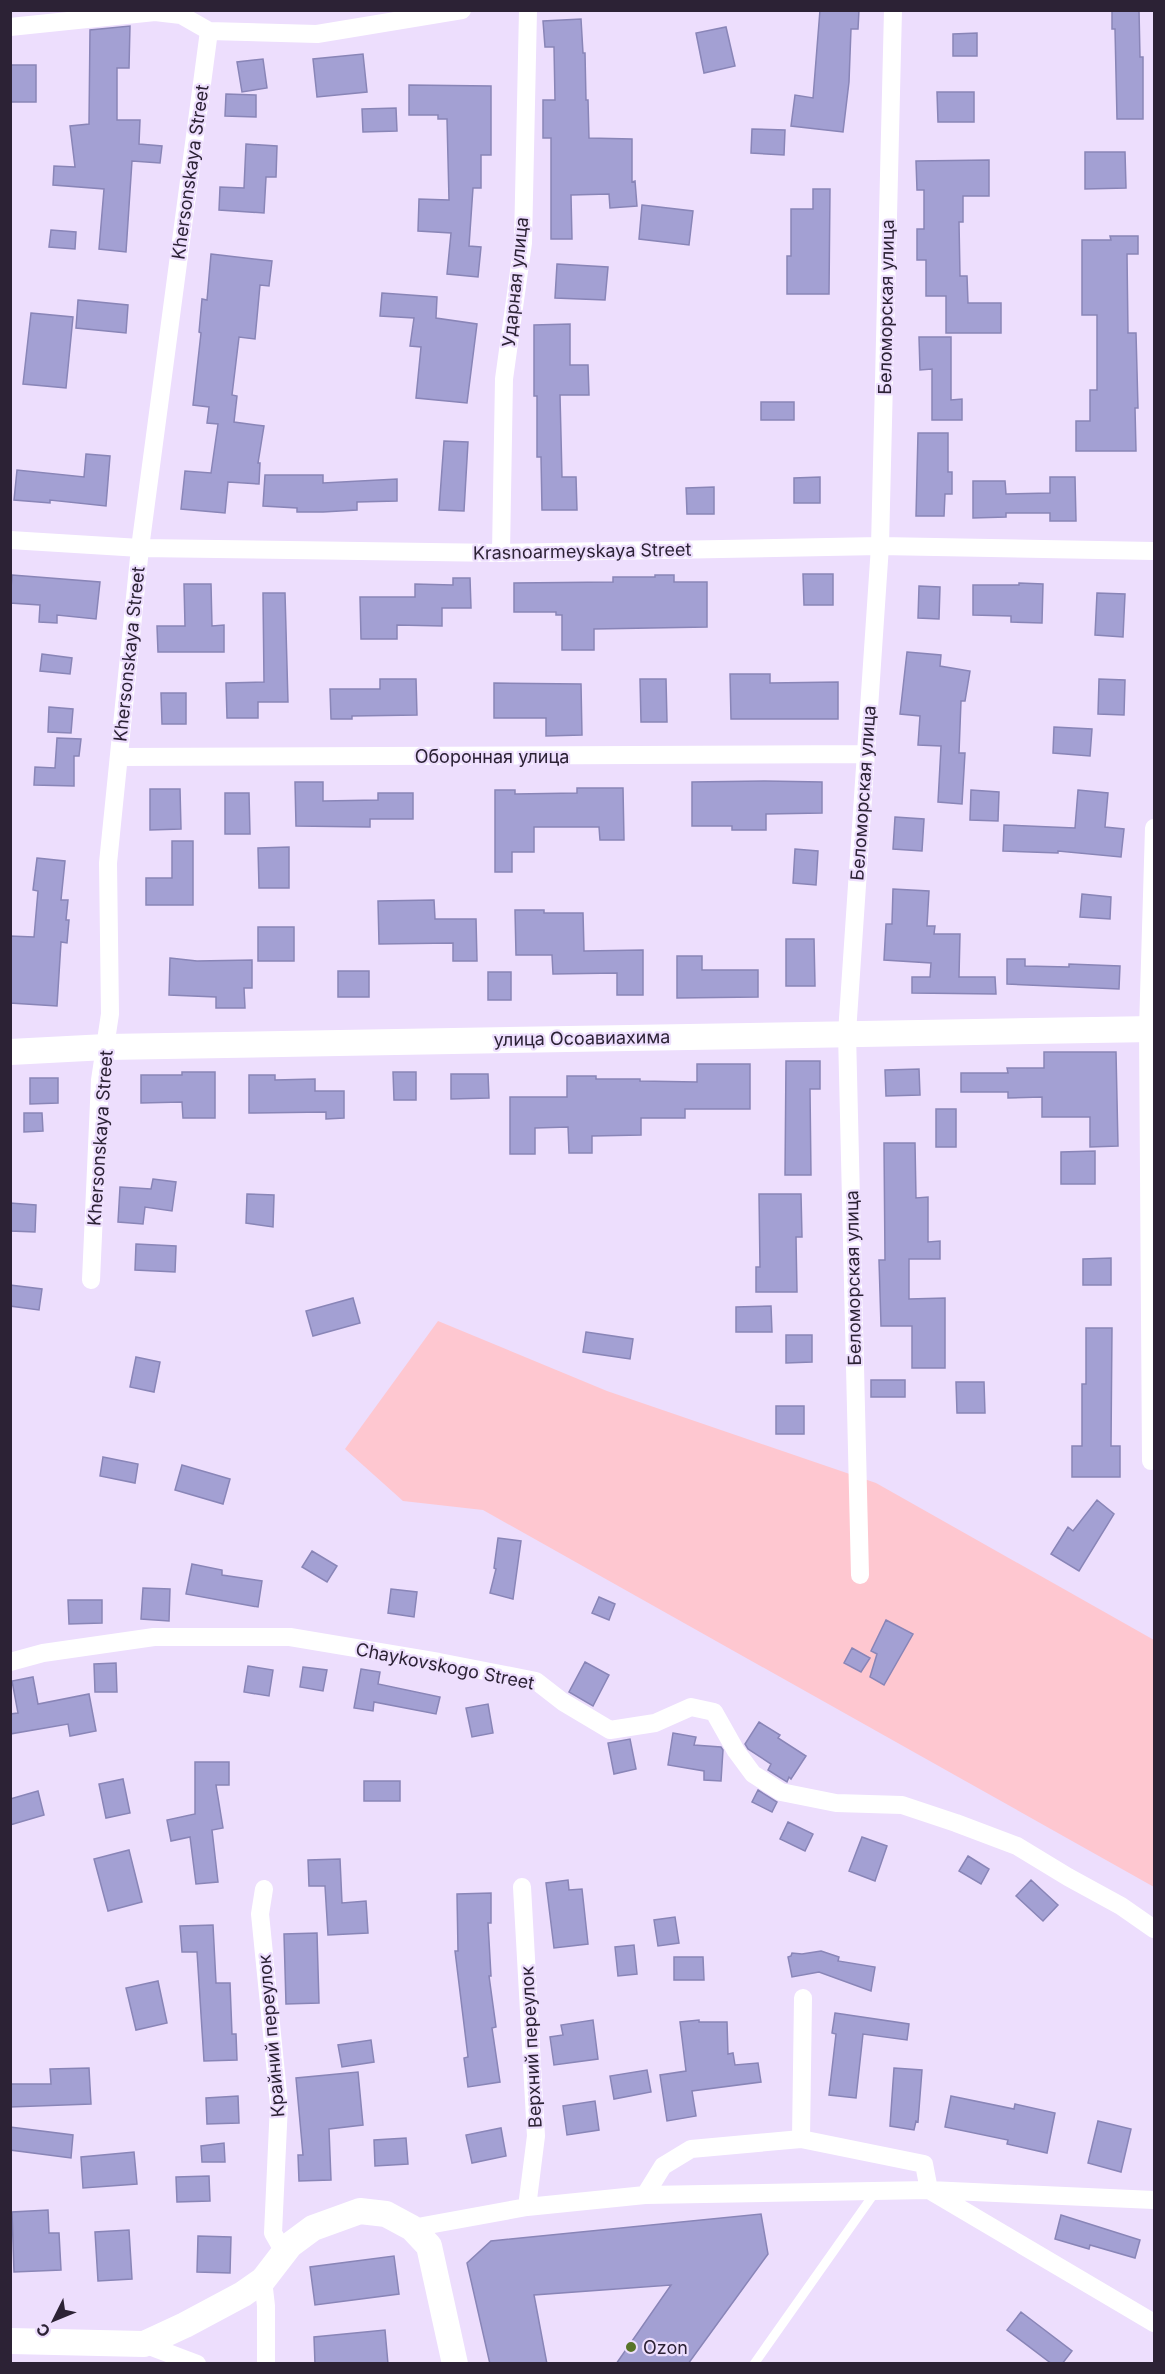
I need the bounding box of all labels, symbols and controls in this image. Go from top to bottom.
street label: Khersonskaya Street [167,83,213,261]
street label: Ударная улица [498,216,532,348]
street label: Беломорская улица [874,219,898,395]
street label: Krasnoarmeyskaya Street [473,539,692,563]
street label: Khersonskaya Street [109,565,149,743]
street label: Беломорская улица [846,705,880,881]
street label: Оборонная улица [415,746,569,767]
street label: улица Осоавиахима [493,1026,671,1050]
street label: Khersonskaya Street [83,1049,117,1227]
street label: Беломорская улица [841,1190,865,1366]
street label: Chaykovskogo Street [354,1638,536,1694]
street label: Крайний переулок [253,1953,289,2118]
street label: Верхний переулок [516,1965,546,2129]
north arrow [24,2290,84,2350]
text: С [32,2319,54,2341]
place label: Ozon [643,2337,688,2358]
marker: Ozon [624,2340,638,2354]

